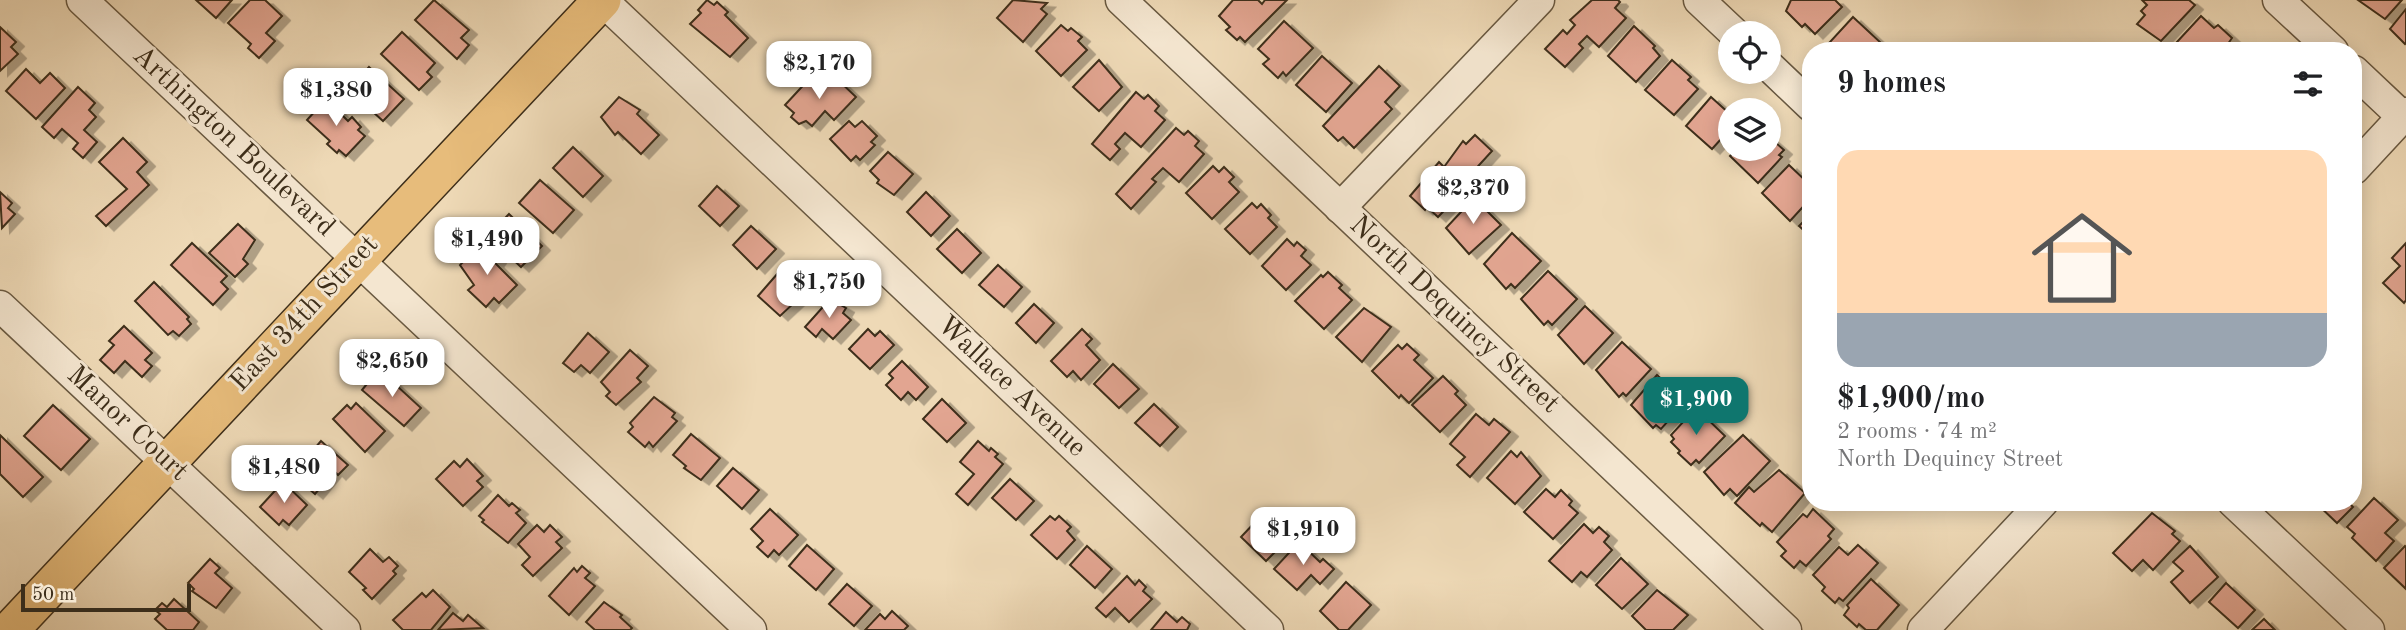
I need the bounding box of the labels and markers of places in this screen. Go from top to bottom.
pin: $2,170 [762,42,876,101]
pin: $1,380 [279,68,393,128]
pin: $2,370 [1416,166,1530,226]
pin: $1,490 [430,218,544,277]
pin: $1,750 [772,260,886,320]
pin: $2,650 [335,340,449,399]
pin: $1,900 [1639,378,1753,437]
pin: $1,480 [227,446,341,505]
pin: $1,910 [1246,508,1360,567]

